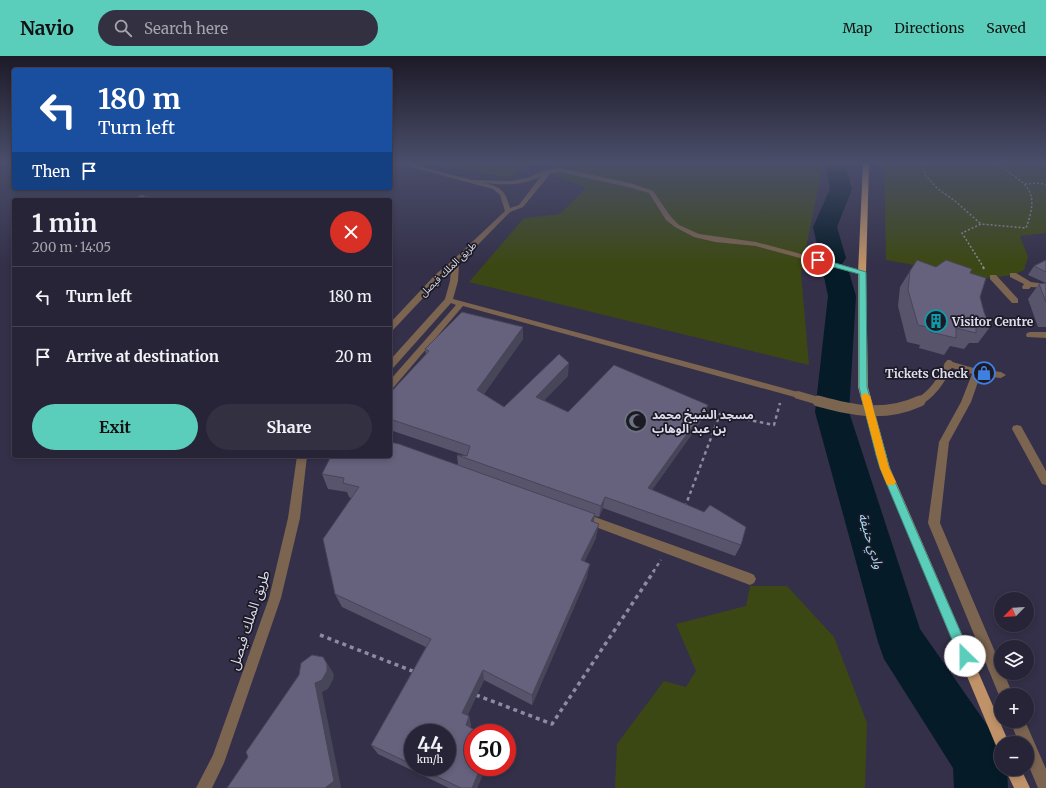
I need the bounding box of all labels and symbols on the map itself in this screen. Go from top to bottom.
street label: طريق الملك فيصل [417,238,479,299]
pin [801,243,835,277]
building icon: Visitor Centre [923,308,949,334]
place label: Visitor Centre [951,314,1034,329]
shop icon: Tickets Check [971,360,997,386]
place label: Tickets Check [885,366,968,381]
place label: مسجد الشيخ محمد بن عبد الوهاب [652,407,754,436]
mosque icon: مسجد الشيخ محمد بن عبد الوهاب [623,408,649,434]
water label: وادي حنيفة [853,511,888,572]
street label: طريق الملك فيصل [224,568,275,673]
north arrow [994,592,1034,632]
position arrow [944,635,986,677]
speed limit sign: 50 [464,724,516,776]

